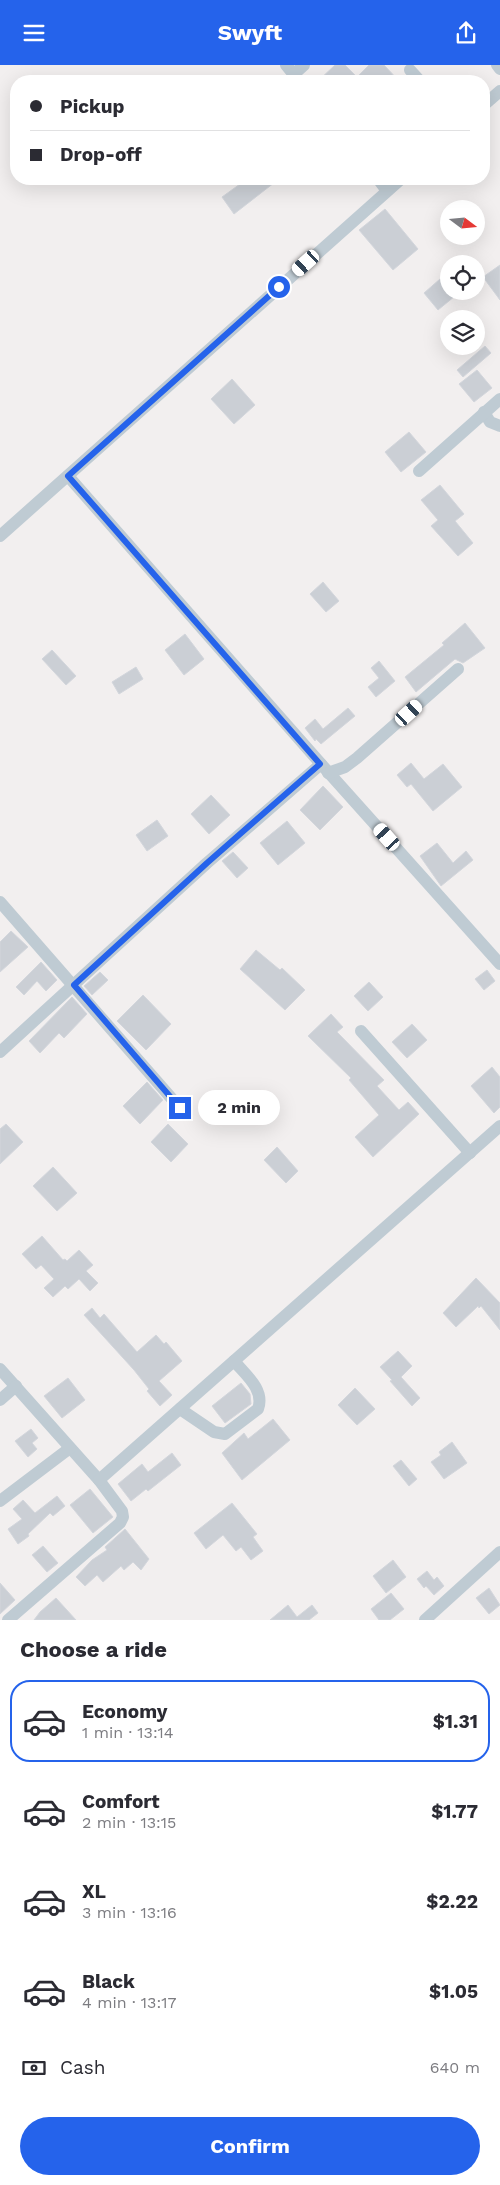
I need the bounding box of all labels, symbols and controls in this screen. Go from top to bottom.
icon: menu [20,19,48,47]
icon: share [452,19,480,47]
text: Swyft [218,20,282,45]
text: Pickup [60,95,124,118]
text: Drop-off [60,143,142,166]
north arrow [440,200,485,245]
map controls [440,200,485,355]
car [289,247,322,279]
button: locate [440,255,485,300]
route start [268,276,290,298]
button: layers [440,310,485,355]
car [392,697,425,729]
car [371,821,402,853]
callout: 2 min [198,1091,280,1125]
route end [169,1097,191,1119]
text: 2 min [217,1098,261,1117]
text: Choose a ride [20,1637,167,1662]
icon: car [22,1699,67,1744]
text: Economy [82,1700,167,1723]
text: $1.31 [433,1710,478,1733]
text: 1 min · 13:14 [82,1723,174,1742]
icon: car [22,1789,67,1834]
text: Comfort [82,1790,160,1813]
text: $1.77 [431,1800,478,1823]
text: 2 min · 13:15 [82,1813,176,1832]
icon: car [22,1879,67,1924]
text: XL [82,1880,106,1903]
text: $2.22 [426,1890,478,1913]
text: 3 min · 13:16 [82,1903,177,1922]
icon: car [22,1969,67,2014]
text: Black [82,1970,135,1993]
text: $1.05 [429,1980,478,2003]
text: 4 min · 13:17 [82,1993,176,2012]
icon: cash [20,2054,48,2082]
text: Cash [60,2056,106,2079]
text: 640 m [430,2058,480,2077]
button: Confirm [20,2117,480,2175]

